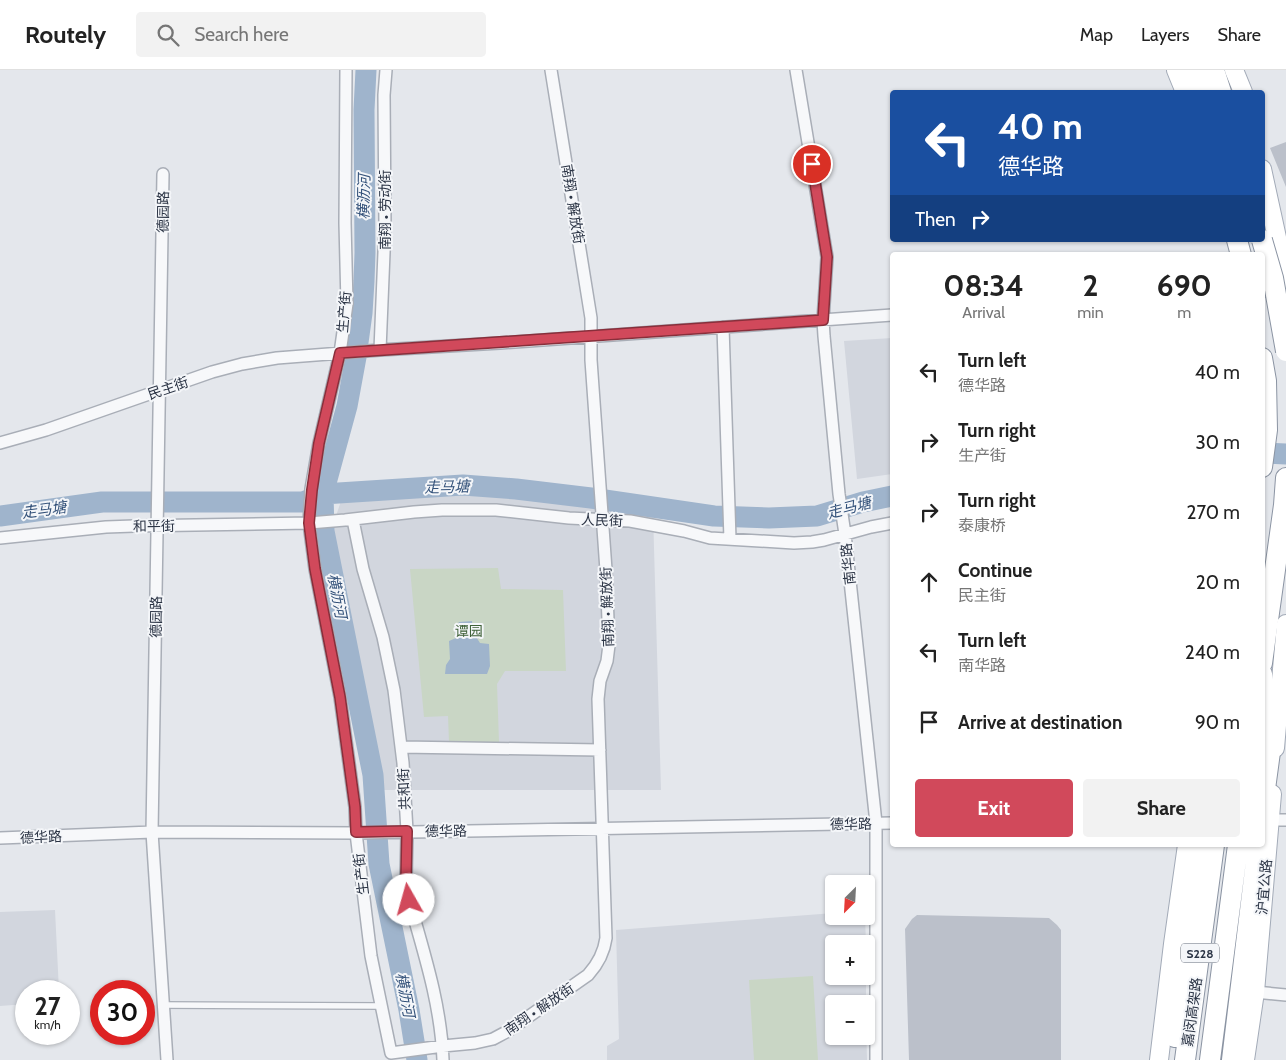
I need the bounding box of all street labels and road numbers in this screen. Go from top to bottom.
street label: 南翔 • 解放街 [558,163,588,245]
street label: 南翔 • 劳动街 [376,170,394,250]
street label: 德园路 [154,191,172,233]
street label: 生产街 [333,290,355,334]
street label: 民主街 [145,373,191,403]
street label: 人民街 [581,510,623,530]
street label: 和平街 [133,517,175,535]
street label: 南华路 [837,542,859,586]
street label: 南翔 • 解放街 [597,566,617,648]
street label: 德园路 [147,596,165,638]
street label: 共和街 [394,768,414,810]
street label: 德华路 [830,815,872,833]
street label: 德华路 [425,822,467,840]
street label: 德华路 [20,827,62,847]
street label: 生产街 [350,852,372,896]
street label: 沪宜公路 [1253,858,1275,916]
road number: S228 [1181,944,1219,962]
street label: 嘉闵高架路 [1178,976,1206,1048]
street label: 南翔 • 解放街 [501,979,577,1039]

